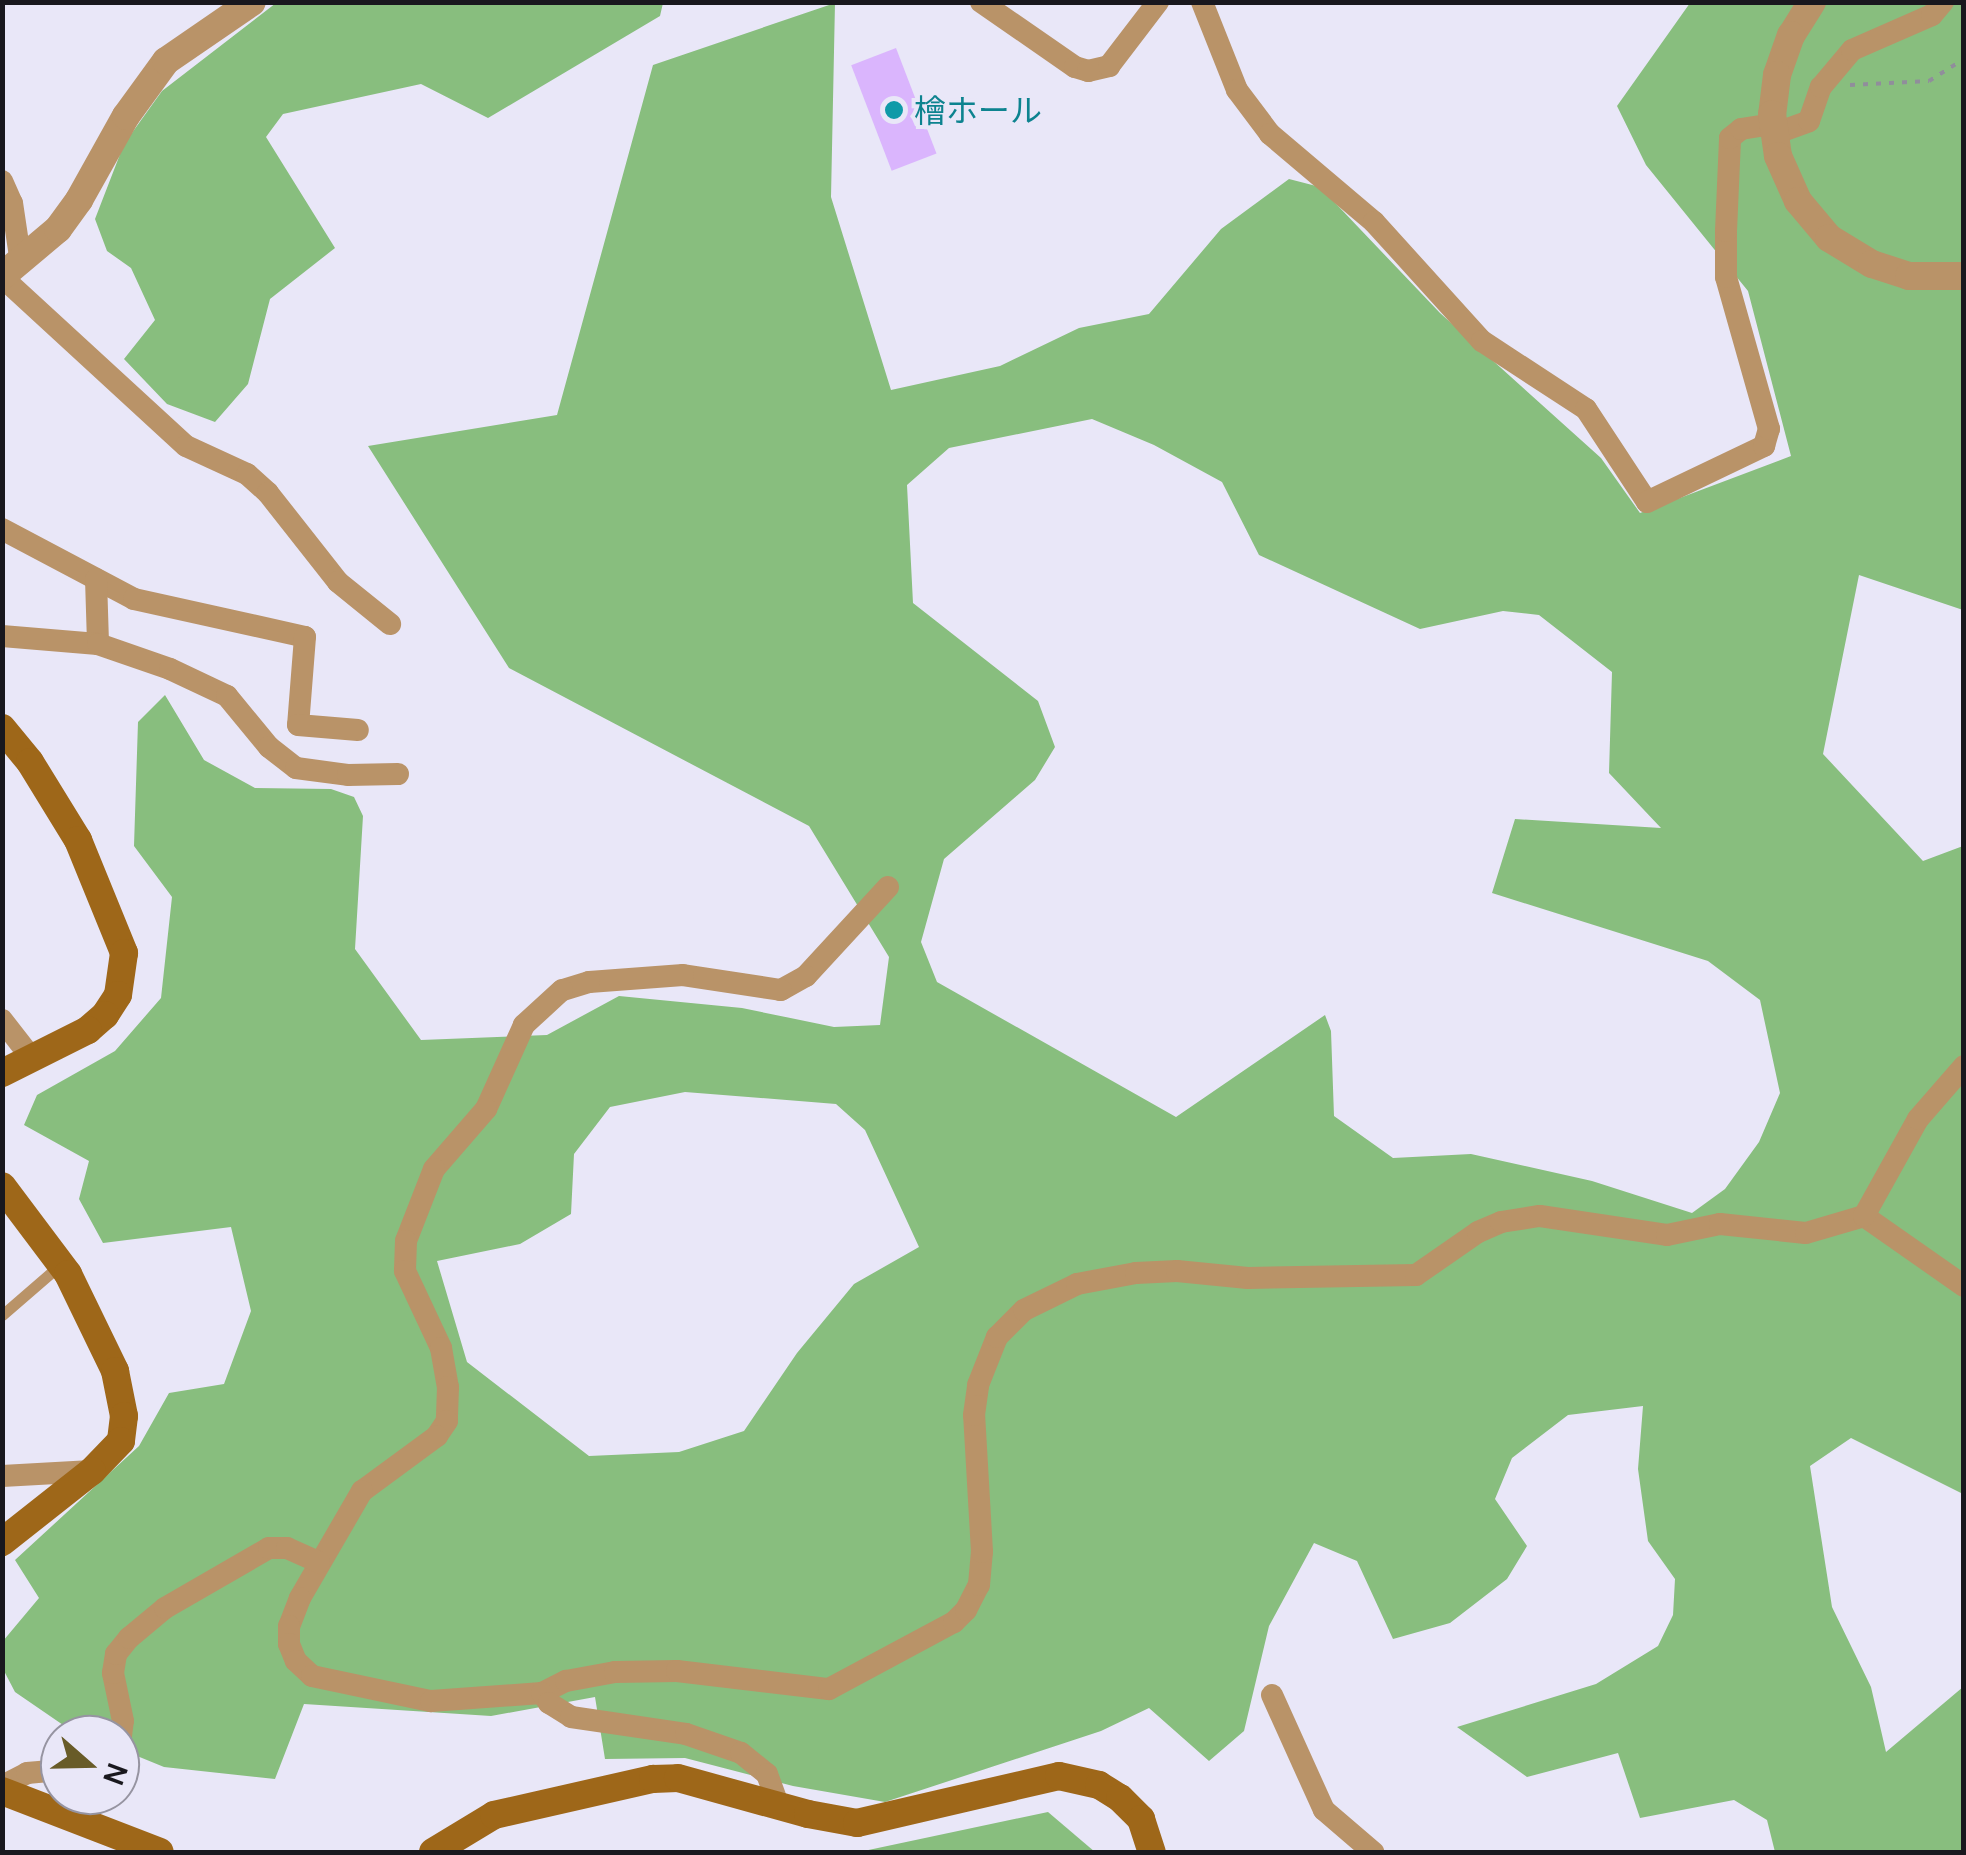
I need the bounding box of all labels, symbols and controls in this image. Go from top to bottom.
place label: 檜ホール [914,91,1042,129]
marker: 檜ホール [883,99,905,121]
north arrow [40,1715,140,1815]
text: N [95,1759,138,1791]

